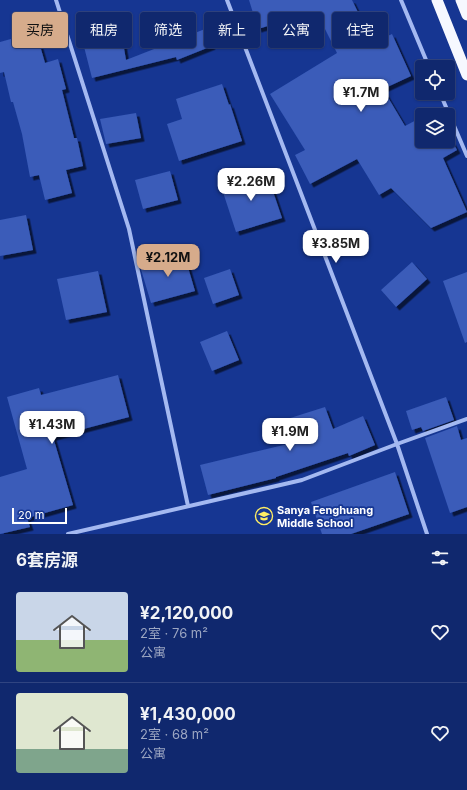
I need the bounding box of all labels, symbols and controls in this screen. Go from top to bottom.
chip: 买房 [12,12,68,48]
chip: 租房 [76,12,132,48]
chip: 筛选 [140,12,196,48]
chip: 新上 [204,12,260,48]
chip: 公寓 [268,12,324,48]
chip: 住宅 [332,12,388,48]
map controls [415,60,455,148]
button: locate [415,60,455,100]
pin: ¥1.7M [333,79,389,113]
text: ¥1.7M [343,84,379,100]
button: layers [415,108,455,148]
pin: ¥2.26M [218,168,284,202]
text: ¥2.26M [227,173,275,189]
pin: ¥3.85M [303,230,369,264]
text: ¥3.85M [312,235,360,251]
pin: ¥2.12M [135,244,201,278]
text: ¥2.12M [146,249,190,265]
pin: ¥1.43M [19,411,85,445]
text: ¥1.43M [29,416,75,432]
pin: ¥1.9M [262,418,318,452]
text: ¥1.9M [271,423,309,439]
place label: Sanya Fenghuang Middle School [277,503,373,530]
scale bar [12,506,67,525]
school or university icon: Sanya Fenghuang Middle School [254,506,274,526]
text: 20 m [18,508,44,522]
icon: filters [429,547,451,569]
text: 6套房源 [16,550,78,570]
text: ¥2,120,000 [140,603,233,623]
icon: home [48,608,96,656]
icon: heart [429,621,451,643]
text: 2室 · 76 m² [140,625,208,641]
text: 公寓 [140,644,166,660]
text: ¥1,430,000 [140,704,236,724]
icon: home [48,709,96,757]
icon: heart [429,722,451,744]
text: 2室 · 68 m² [140,726,209,742]
text: 公寓 [140,745,166,761]

